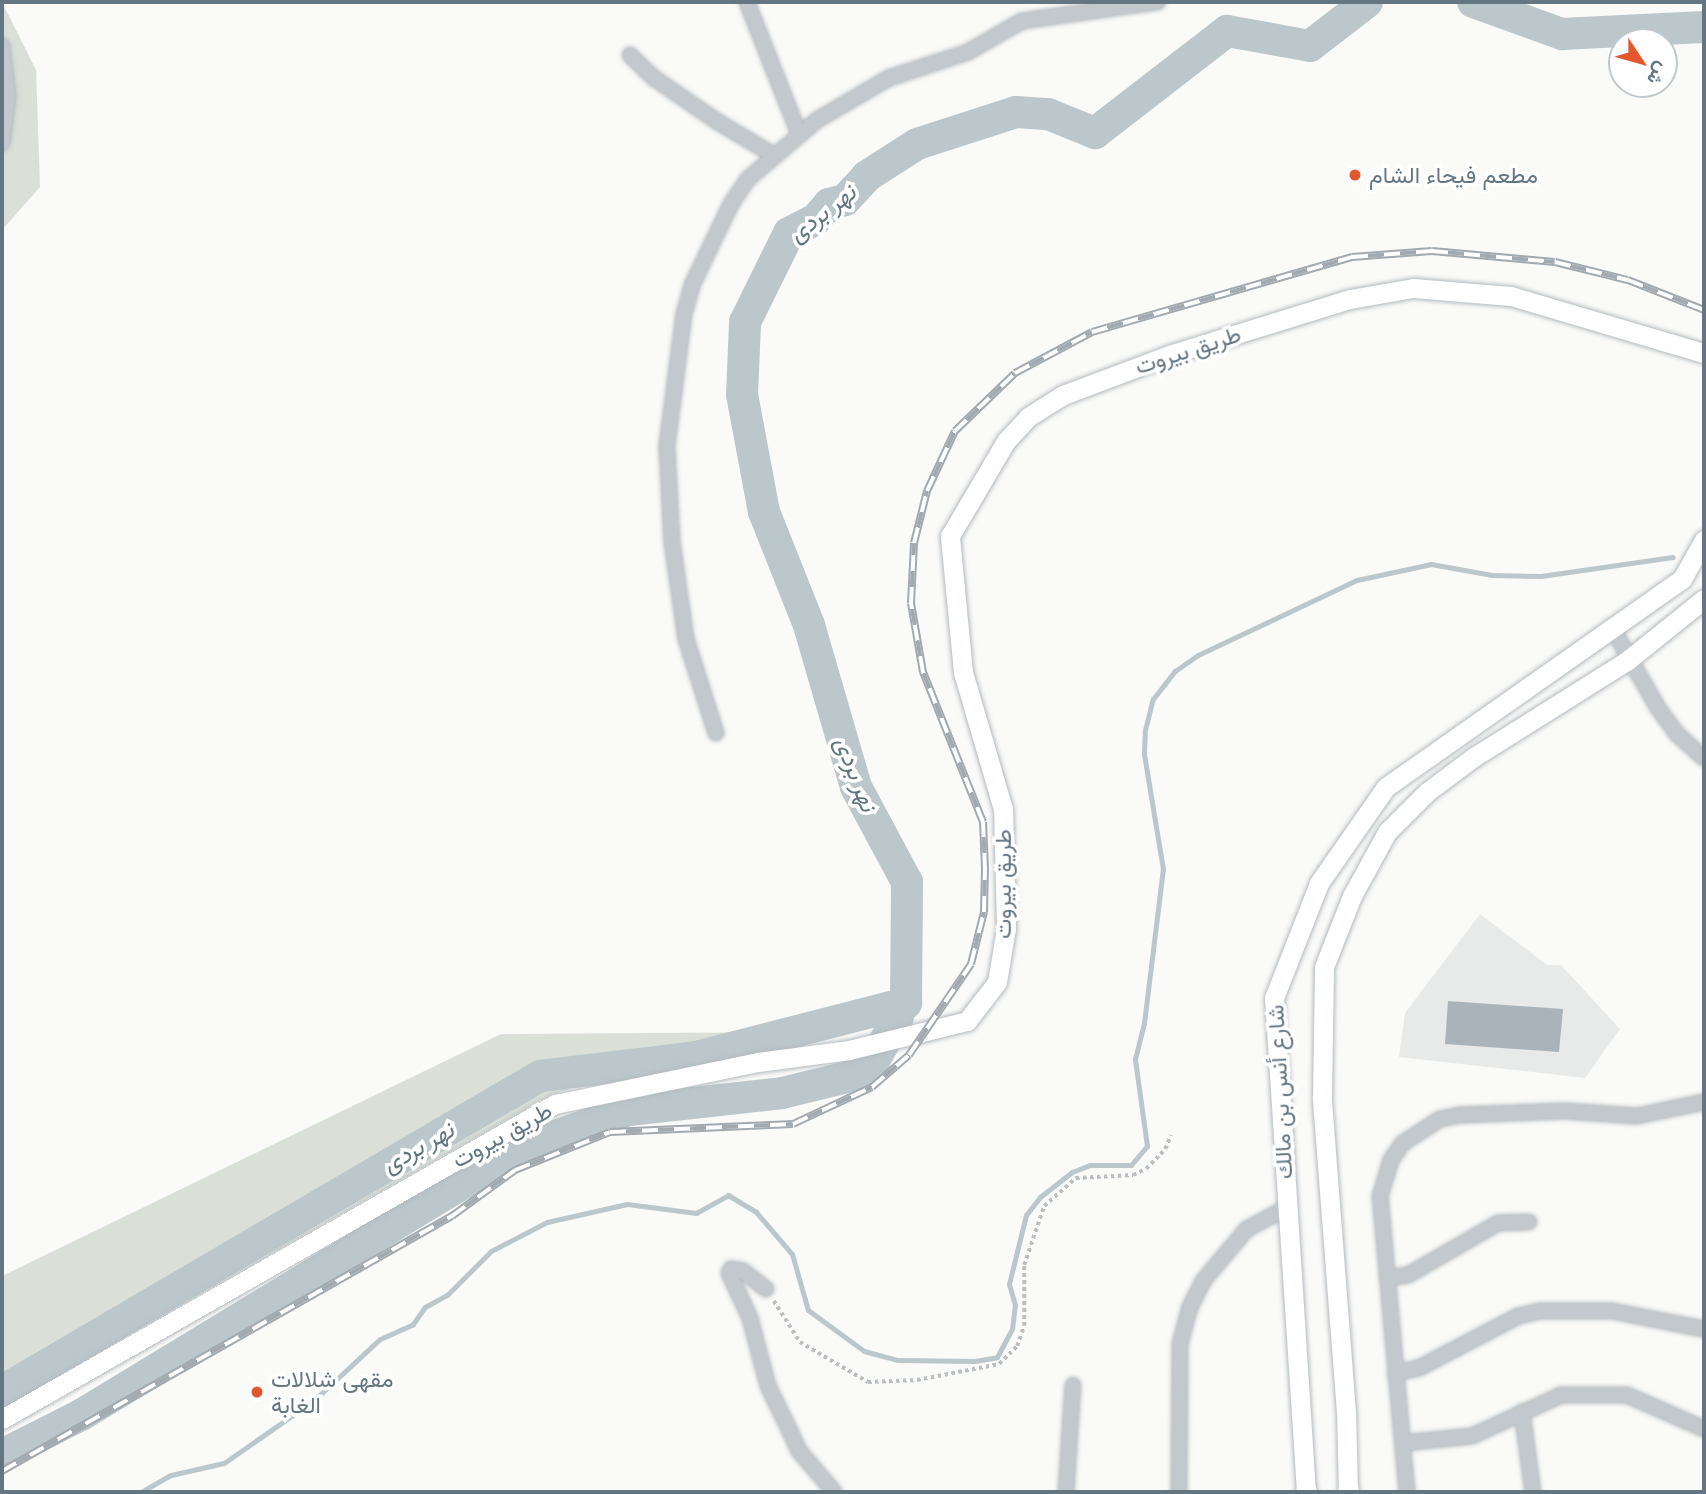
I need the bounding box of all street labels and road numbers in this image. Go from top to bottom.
street label: طريق بيروت [1132,320,1244,380]
street label: طريق بيروت [989,829,1017,939]
street label: شارع أنس بن مالك [1262,1004,1298,1180]
street label: طريق بيروت [447,1096,557,1174]

